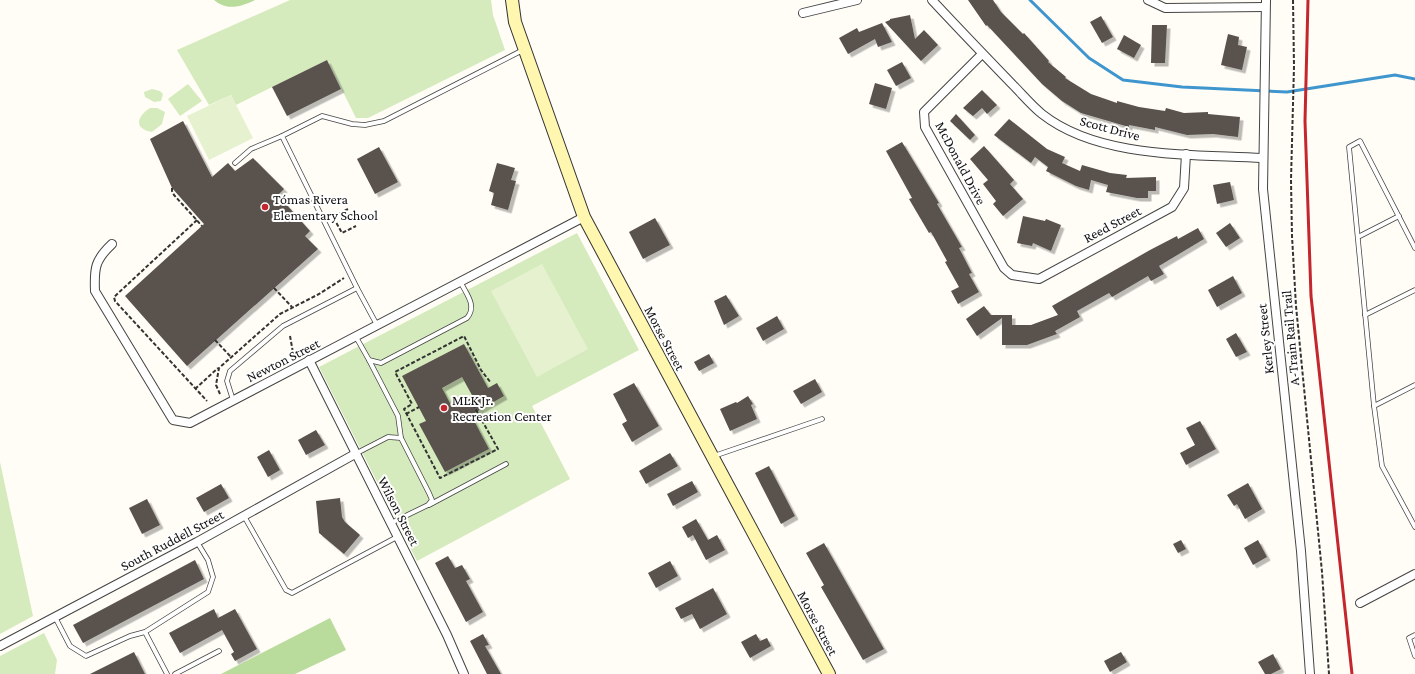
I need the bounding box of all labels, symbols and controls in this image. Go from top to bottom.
street label: Scott Drive [1078,112,1142,144]
street label: McDonald Drive [932,119,990,207]
place label: Tómas Rivera Elementary School [273,191,378,223]
marker: Tómas Rivera Elementary School [260,202,270,212]
street label: Reed Street [1081,202,1144,246]
street label: A-Train Rail Trail [1278,289,1302,386]
street label: Morse Street [641,303,689,373]
street label: Kerley Street [1253,303,1277,375]
street label: Newton Street [244,335,323,385]
place label: MLK Jr. Recreation Center [452,392,552,424]
marker: MLK Jr. Recreation Center [439,403,449,413]
street label: Wilson Street [375,474,423,549]
street label: South Ruddell Street [118,506,227,574]
street label: Morse Street [794,588,842,658]

